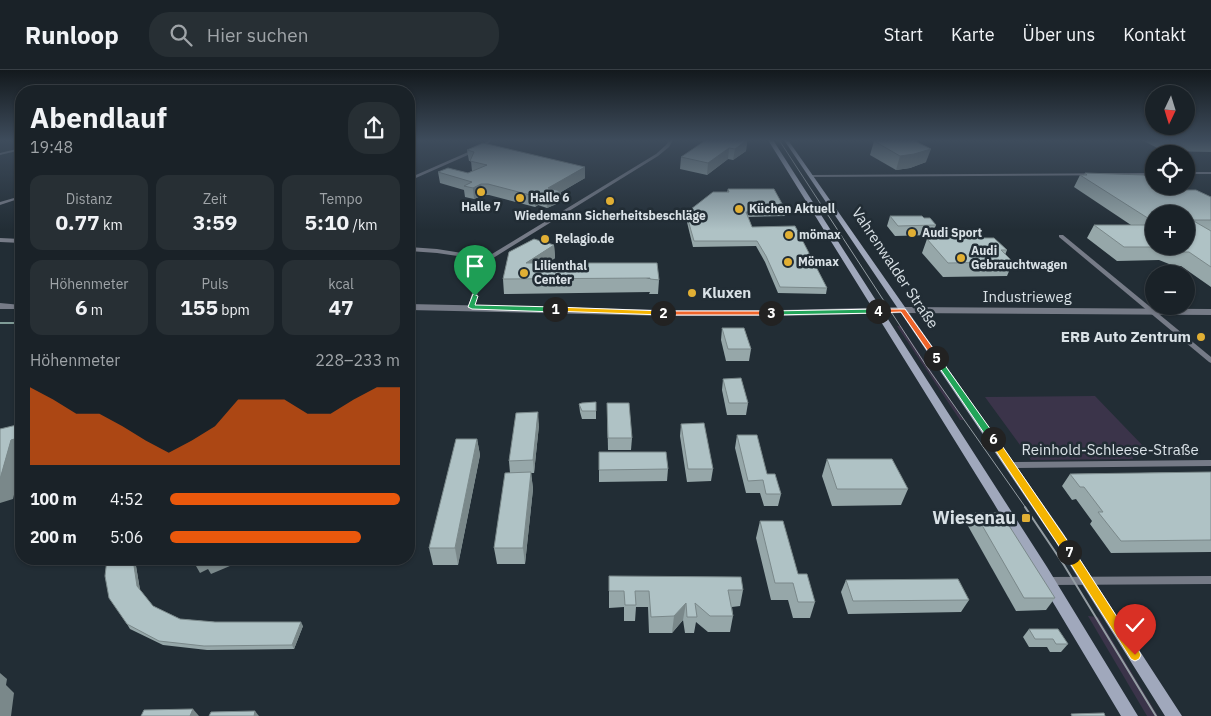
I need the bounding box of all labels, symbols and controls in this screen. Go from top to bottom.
search box [149,12,499,57]
text: Runloop [25,19,119,51]
icon: search [167,21,195,49]
text: Hier suchen [207,23,308,47]
text: Start [884,23,923,46]
text: Karte [951,23,995,46]
text: Über uns [1023,23,1095,46]
text: Kontakt [1123,23,1186,46]
north arrow [1145,85,1195,135]
map controls [1145,85,1195,315]
text: Abendlauf [30,99,167,136]
button: share [348,102,400,154]
text: 19:48 [30,137,73,157]
button: locate [1145,145,1195,195]
marker: Halle 7 [475,186,487,198]
text: Distanz [66,190,112,208]
text: Zeit [203,190,227,208]
text: Tempo [320,190,362,208]
place label: Halle 6 [530,190,569,205]
marker: Halle 6 [514,192,526,204]
marker: Wiedemann Sicherheitsbeschläge [604,195,616,207]
place label: Halle 7 [461,199,501,214]
place label: Küchen Aktuell [749,201,835,216]
marker: Küchen Aktuell [733,203,745,215]
street label: Vahrenwalder Straße [848,204,943,332]
button: + [1145,205,1195,255]
text: 0.77 [55,208,100,236]
text: 3:59 [193,208,237,236]
text: 5:10 [304,208,349,236]
place label: Wiedemann Sicherheitsbeschläge [514,208,706,223]
text: km [100,216,123,234]
text: /km [349,216,378,234]
place label: Audi Sport [922,225,982,240]
place label: mömax [799,227,841,242]
marker: Audi Sport [906,227,918,239]
marker: mömax [783,229,795,241]
place label: Relagio.de [555,231,615,246]
marker: Relagio.de [539,233,551,245]
place label: Audi Gebrauchtwagen [971,243,1067,272]
pin [454,245,496,296]
icon: arrive [461,252,489,280]
marker: Audi Gebrauchtwagen [955,252,967,264]
place label: Mömax [798,254,839,269]
marker: Mömax [782,256,794,268]
place label: Lilienthal Center [534,258,587,287]
button: − [1145,265,1195,315]
marker: Lilienthal Center [518,267,530,279]
text: Höhenmeter [50,275,128,293]
text: Puls [201,275,229,293]
text: kcal [328,275,354,293]
place label: Kluxen [702,283,751,302]
marker: Kluxen [686,287,698,299]
street label: Industrieweg [982,287,1072,306]
text: 6 [75,293,88,321]
text: 155 [180,293,218,321]
text: 47 [328,293,354,321]
pin: 1 [542,296,568,322]
pin: 4 [866,298,890,324]
text: 1 [551,300,560,318]
pin: 2 [650,300,676,326]
pin: 3 [758,300,784,326]
text: m [88,301,103,319]
text: bpm [218,301,250,319]
text: 4 [874,302,883,320]
text: 2 [659,304,668,322]
text: 3 [767,304,776,322]
place label: ERB Auto Zentrum [1061,327,1191,346]
marker: ERB Auto Zentrum [1195,331,1207,343]
pin: 5 [924,346,948,370]
text: 5 [932,349,941,367]
text: Höhenmeter [30,350,120,370]
text: 228–233 m [315,350,400,370]
pin: 6 [980,426,1006,452]
text: 6 [989,430,998,448]
street label: Reinhold-Schleese-Straße [1021,440,1199,459]
text: 100 m [30,489,77,509]
text: 4:52 [110,489,143,509]
place label: Wiesenau [932,506,1016,529]
marker: Wiesenau [1020,512,1032,524]
text: 200 m [30,527,77,547]
text: 5:06 [110,527,143,547]
pin: 7 [1056,540,1082,564]
text: 7 [1065,543,1074,561]
pin [1114,604,1156,655]
icon: check [1121,611,1149,639]

